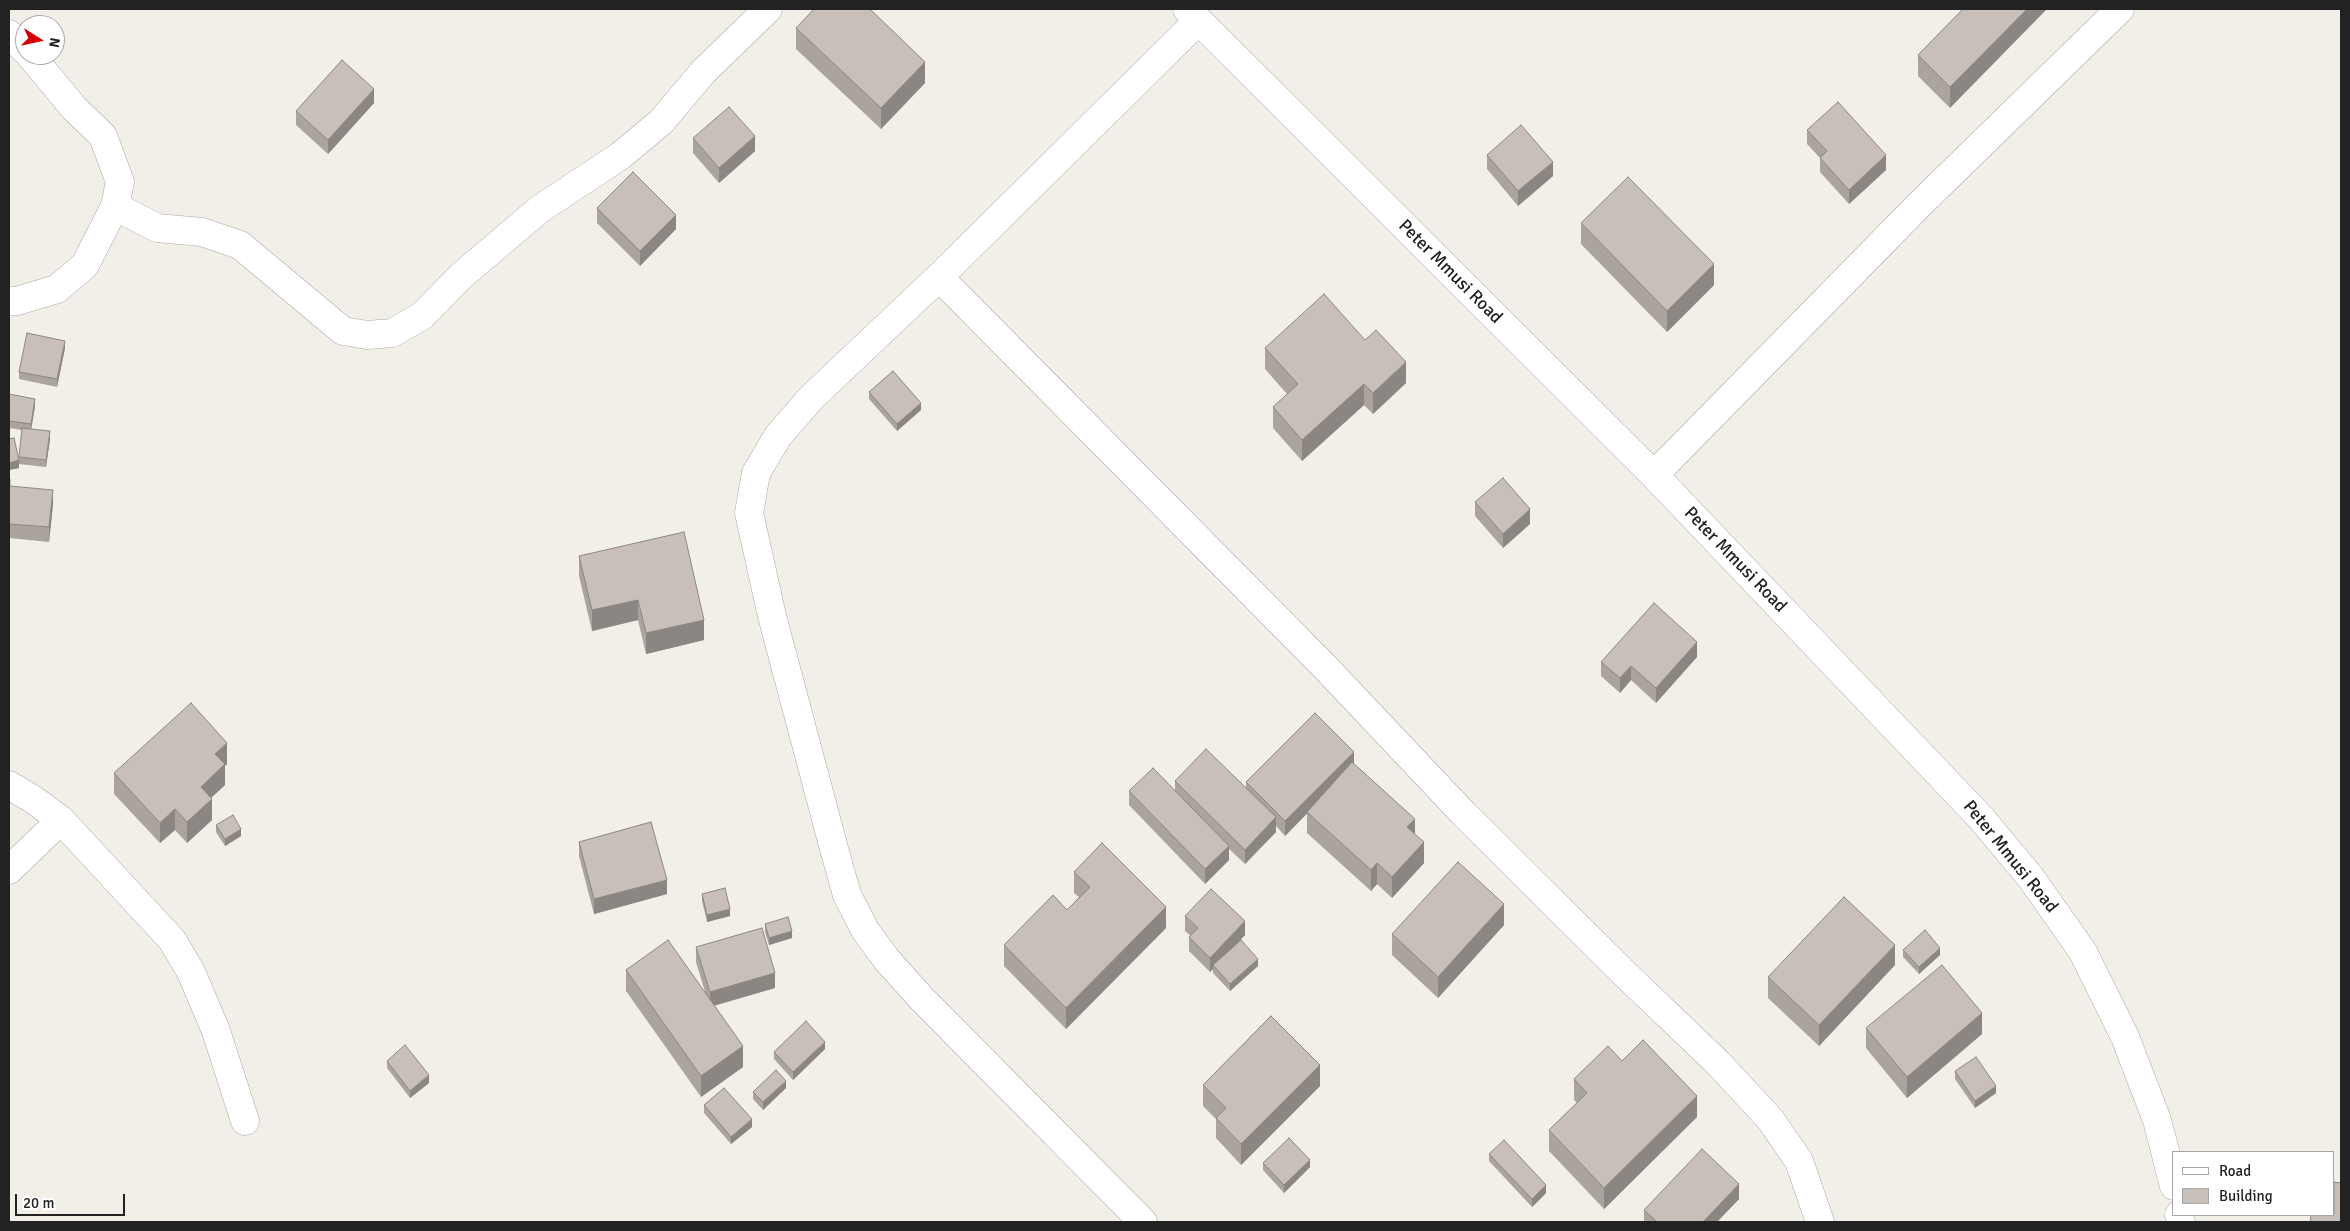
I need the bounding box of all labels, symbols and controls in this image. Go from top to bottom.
north arrow [15,15,65,65]
text: N [45,36,63,49]
street label: Peter Mmusi Road [1393,215,1507,329]
street label: Peter Mmusi Road [1679,503,1791,617]
street label: Peter Mmusi Road [1958,796,2062,918]
legend [2172,1151,2335,1216]
text: Road [2219,1162,2251,1180]
scale bar [18,1184,128,1216]
text: Building [2219,1187,2273,1205]
text: 20 m [23,1194,54,1212]

